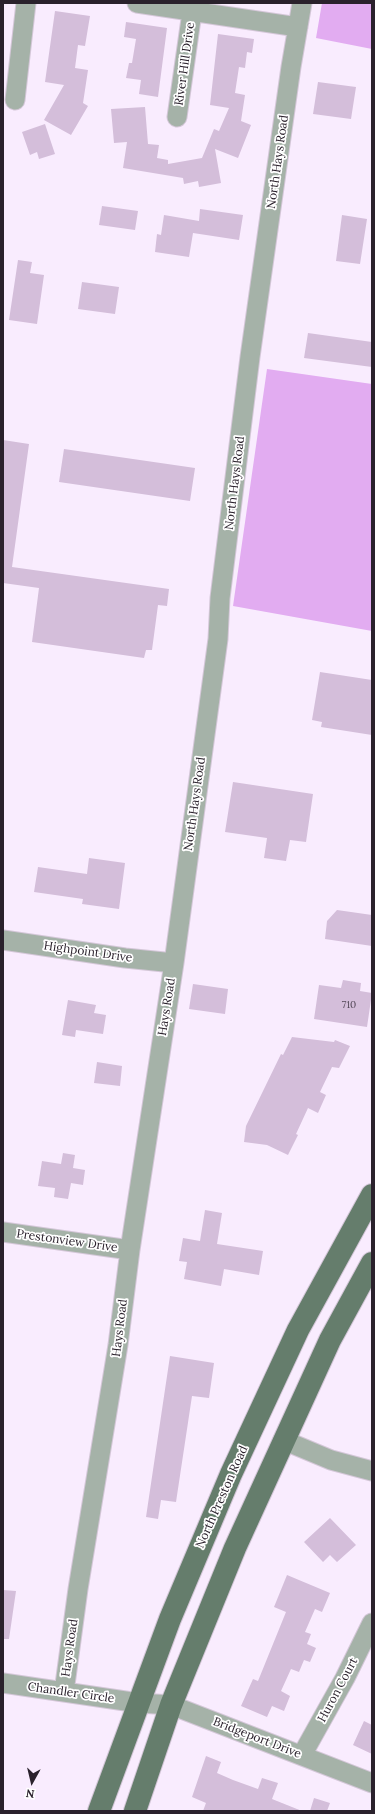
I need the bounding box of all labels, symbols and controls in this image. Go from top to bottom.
street label: River Hill Drive [172,21,198,107]
street label: North Hays Road [264,114,292,210]
street label: North Hays Road [222,435,248,531]
street label: North Hays Road [181,756,209,852]
street label: Highpoint Drive [43,939,133,965]
street label: Hays Road [155,977,179,1037]
house number: 710 [342,999,356,1011]
street label: Prestonview Drive [16,1227,118,1255]
street label: Hays Road [109,1298,131,1358]
street label: North Preston Road [193,1444,251,1550]
street label: Hays Road [59,1618,81,1678]
street label: Huron Court [315,1655,361,1725]
street label: Chandler Circle [27,1680,115,1706]
street label: Bridgeport Drive [211,1715,303,1761]
north arrow [12,1762,52,1802]
text: N [25,1786,36,1801]

